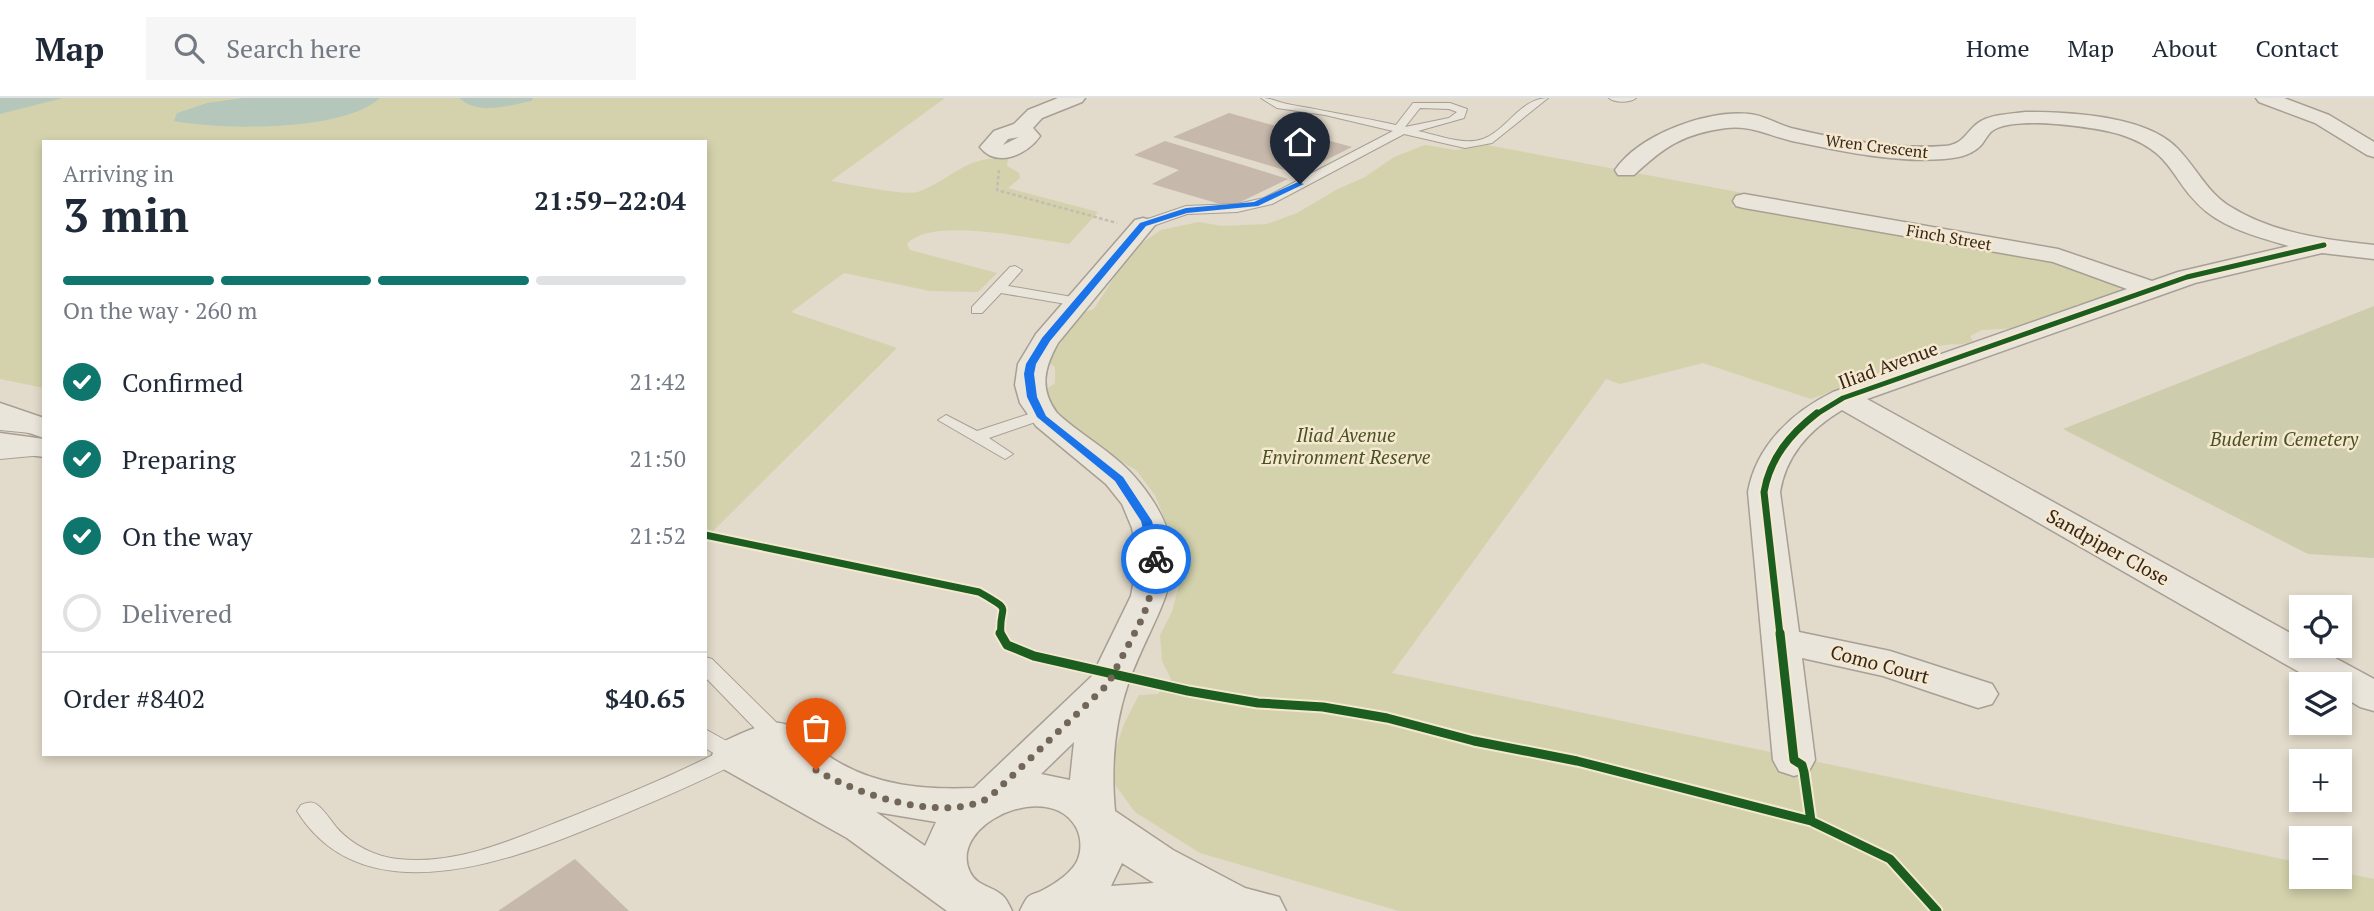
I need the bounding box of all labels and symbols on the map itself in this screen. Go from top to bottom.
pin [1270,112,1330,184]
street label: Wren Crescent [1824,129,1930,163]
street label: Finch Street [1905,219,1994,255]
street label: Iliad Avenue [1834,335,1941,394]
park label: Iliad Avenue Environment Reserve [1260,422,1431,469]
park label: Buderim Cemetery [2209,426,2359,451]
street label: Sandpiper Close [2042,503,2174,591]
courier [1121,524,1191,594]
street label: Como Court [1828,638,1932,689]
pin [786,698,846,770]

